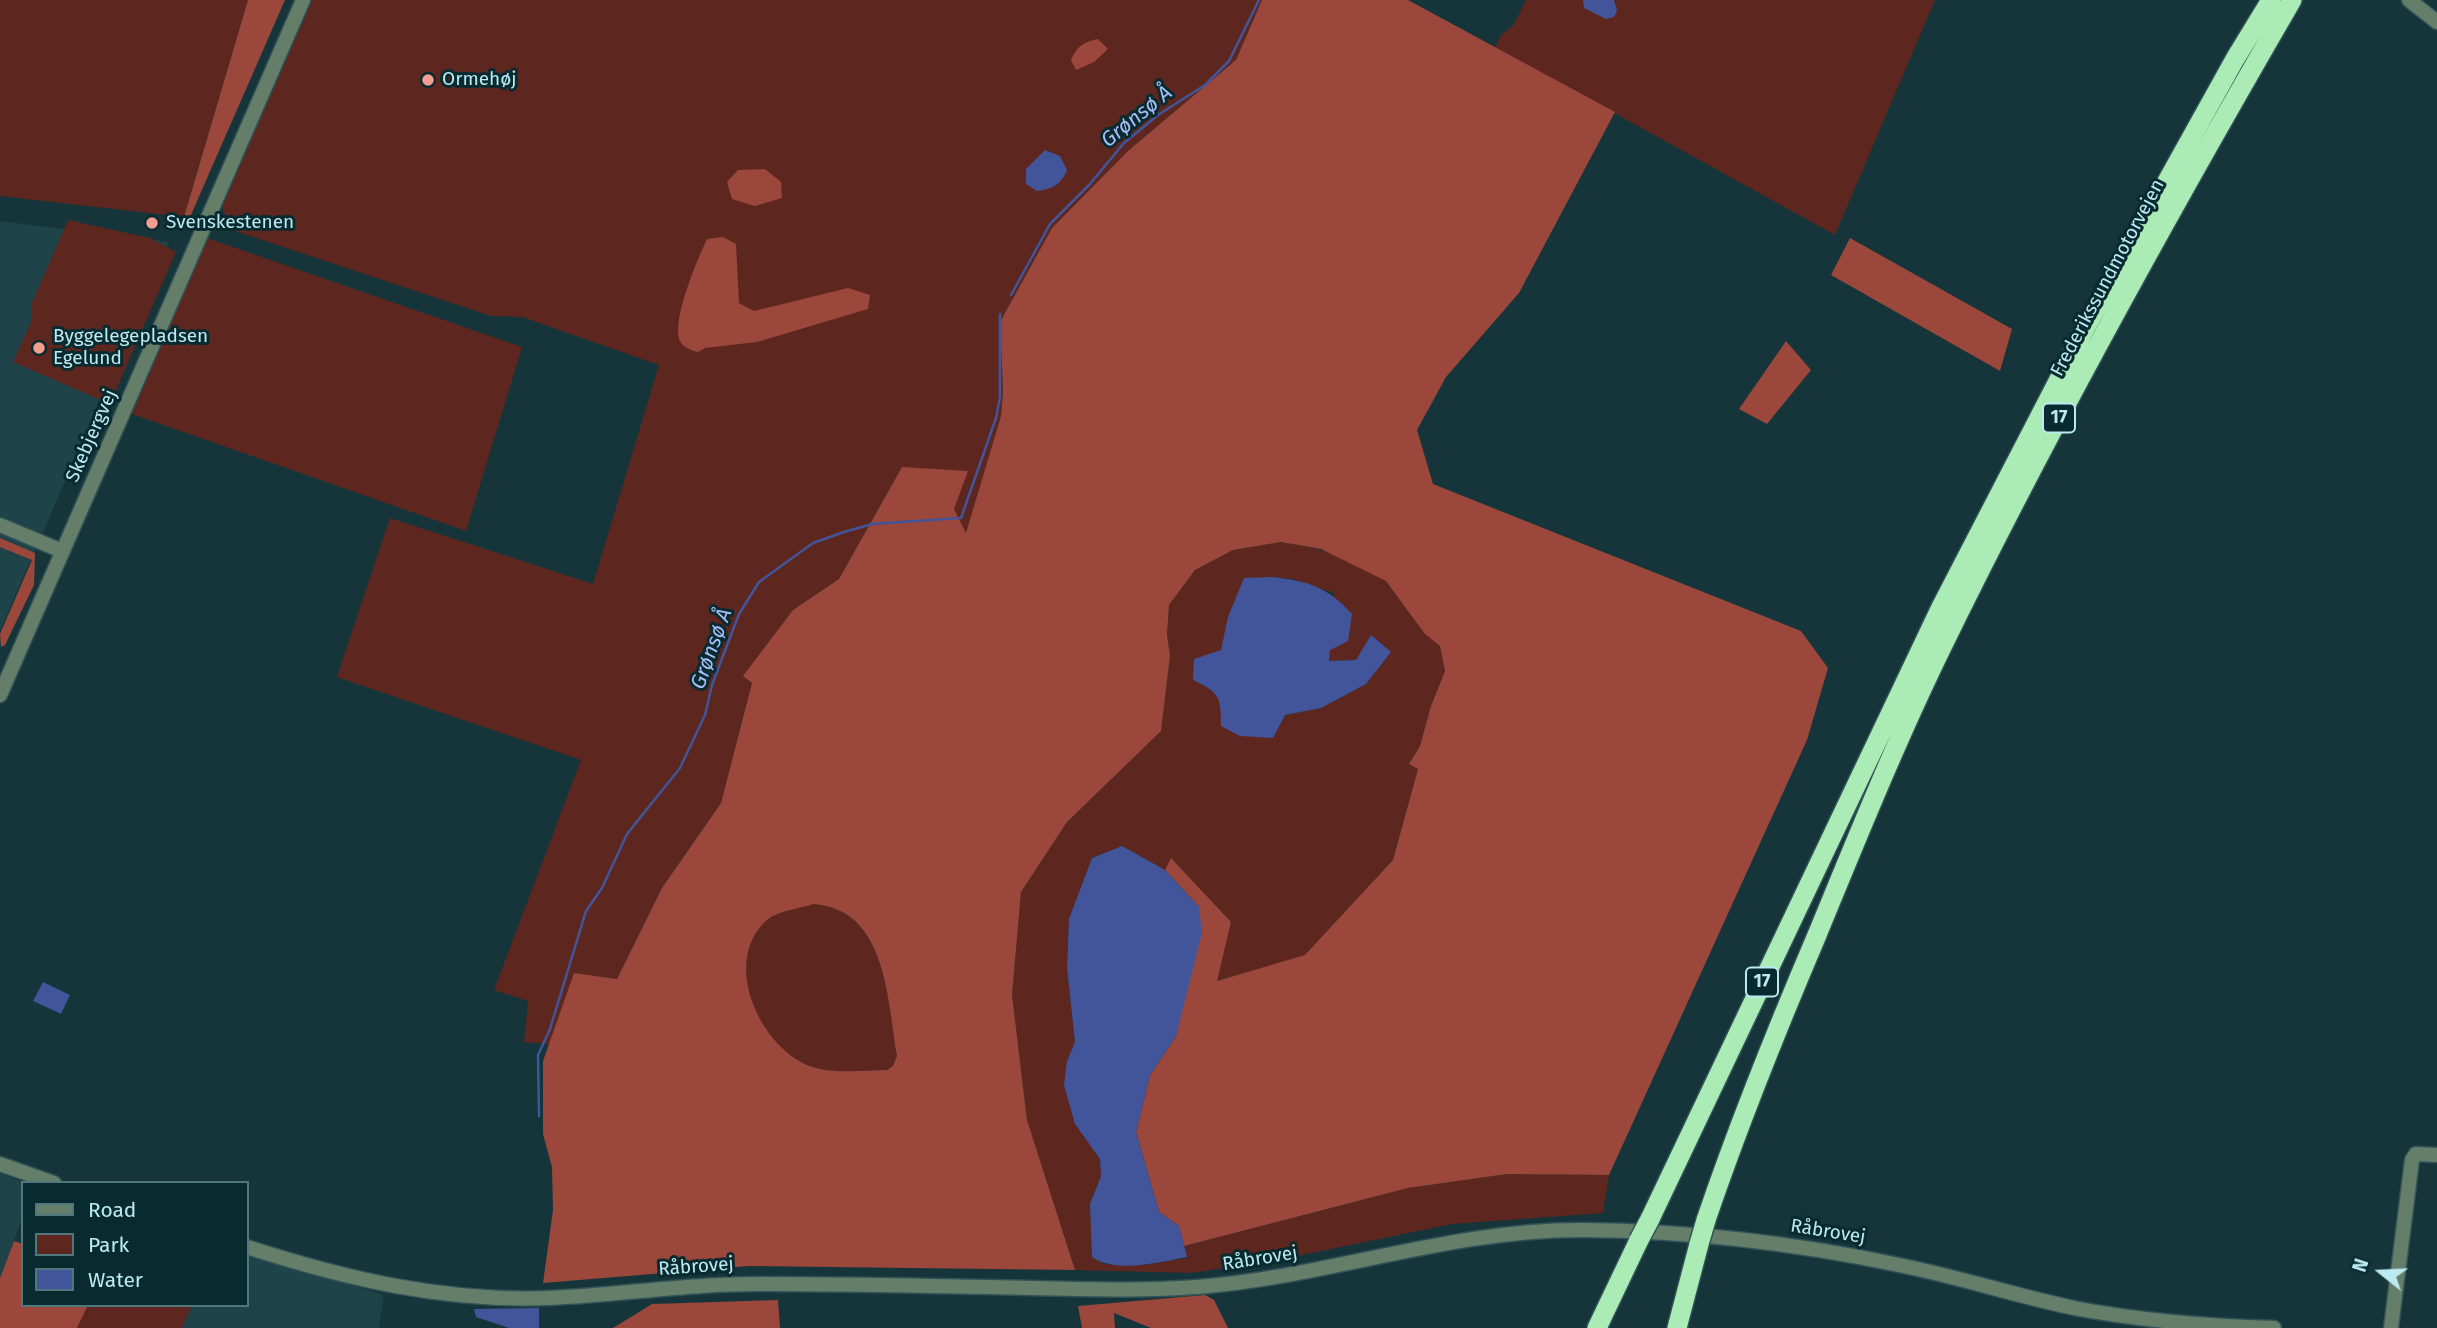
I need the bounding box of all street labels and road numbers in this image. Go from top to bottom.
street label: Frederikssundmotorvejen [2046,176,2170,380]
street label: Skebjergvej [61,386,123,486]
road number: 17 [2043,404,2075,432]
road number: 17 [1746,967,1778,996]
street label: Råbrovej [1789,1215,1867,1249]
street label: Råbrovej [1221,1242,1299,1276]
street label: Råbrovej [657,1253,735,1281]

